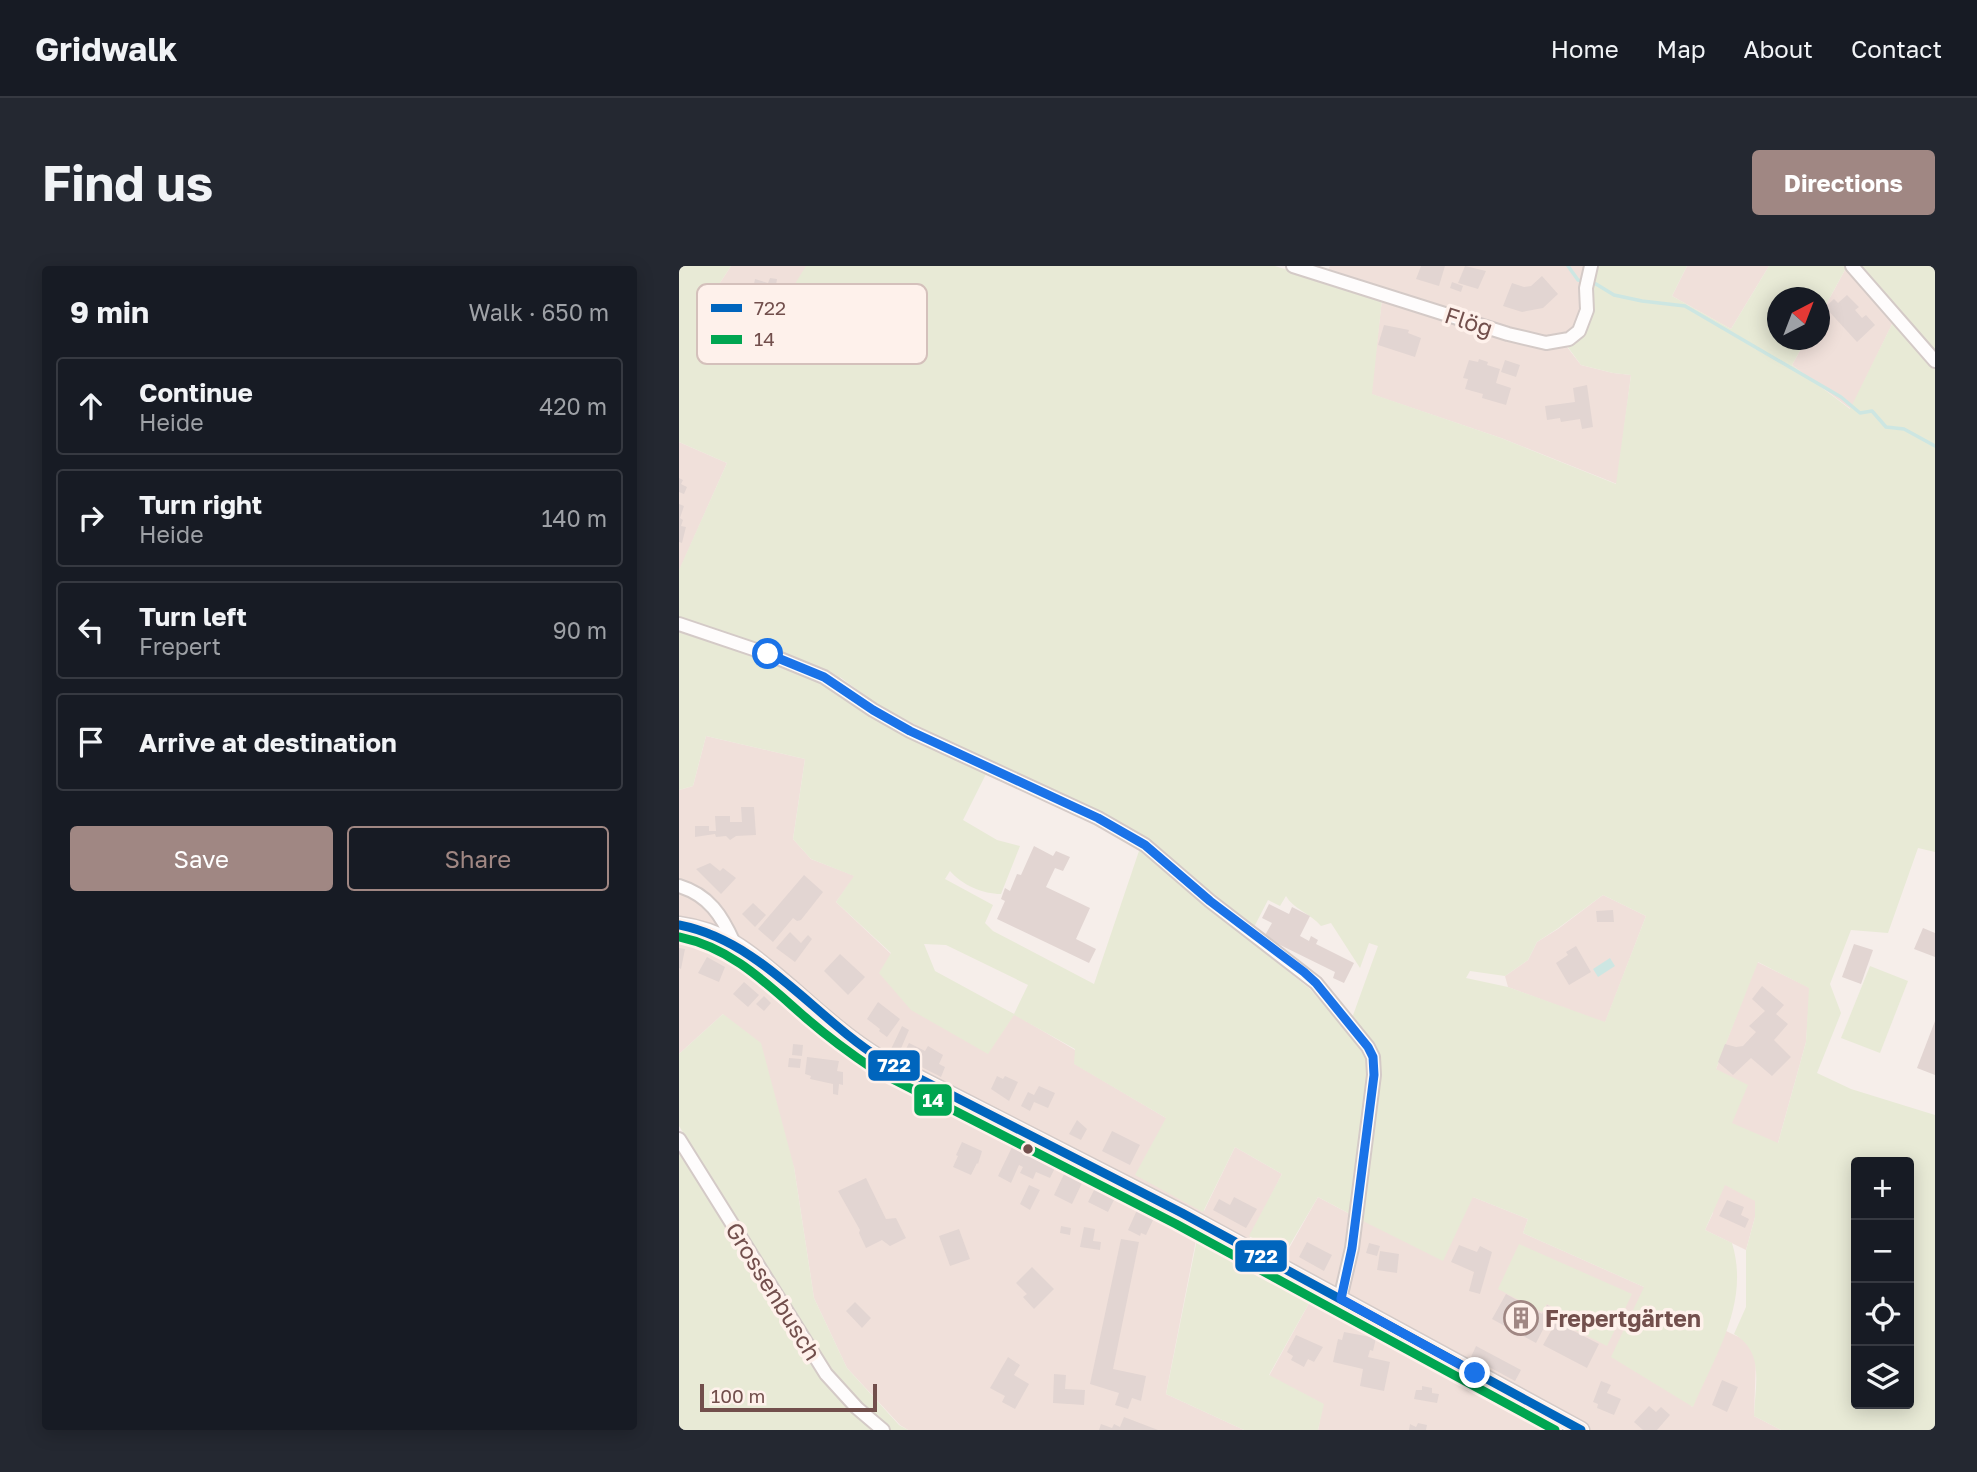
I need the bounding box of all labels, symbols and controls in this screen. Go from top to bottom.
text: Gridwalk [35,29,177,68]
text: Home [1551,34,1619,63]
text: Map [1657,34,1706,63]
text: About [1744,34,1813,63]
text: Contact [1851,34,1942,63]
button: Directions [1752,150,1935,215]
text: Find us [42,153,213,212]
legend [697,284,927,364]
north arrow [1767,287,1830,350]
text: 9 min [70,294,149,330]
text: 722 [754,296,786,319]
text: Walk · 650 m [468,298,609,326]
street label: Flög [1441,300,1497,342]
text: 14 [754,327,775,350]
text: Continue [139,377,253,408]
icon: ahead [72,387,110,425]
text: 420 m [539,392,607,420]
text: Heide [139,408,203,436]
text: Turn right [139,489,262,520]
icon: right [72,499,110,537]
text: 140 m [541,504,607,532]
text: Heide [139,520,203,548]
text: Turn left [139,601,247,632]
icon: left [72,611,110,649]
text: 90 m [553,616,607,644]
text: Frepert [139,632,221,660]
route start [752,638,783,669]
icon: arrive [72,723,110,761]
text: Arrive at destination [139,727,397,758]
button: Save [70,826,333,891]
button: Share [347,826,609,891]
line badge: 722 [867,1049,921,1082]
text: 722 [877,1053,911,1076]
line badge: 14 [913,1083,953,1117]
text: 14 [922,1088,944,1111]
unlabelled marker [1021,1142,1035,1156]
map controls [1851,1157,1914,1409]
button: + [1851,1157,1914,1220]
street label: Grossenbusch [720,1217,828,1365]
button: − [1851,1220,1914,1283]
line badge: 722 [1234,1239,1288,1273]
text: 722 [1244,1244,1278,1267]
button: locate [1851,1283,1914,1346]
building icon: Frepertgärten [1502,1299,1540,1337]
place label: Frepertgärten [1545,1304,1701,1332]
button: layers [1851,1346,1914,1409]
route end [1459,1357,1490,1388]
scale bar [700,1381,877,1413]
text: 100 m [711,1384,765,1407]

